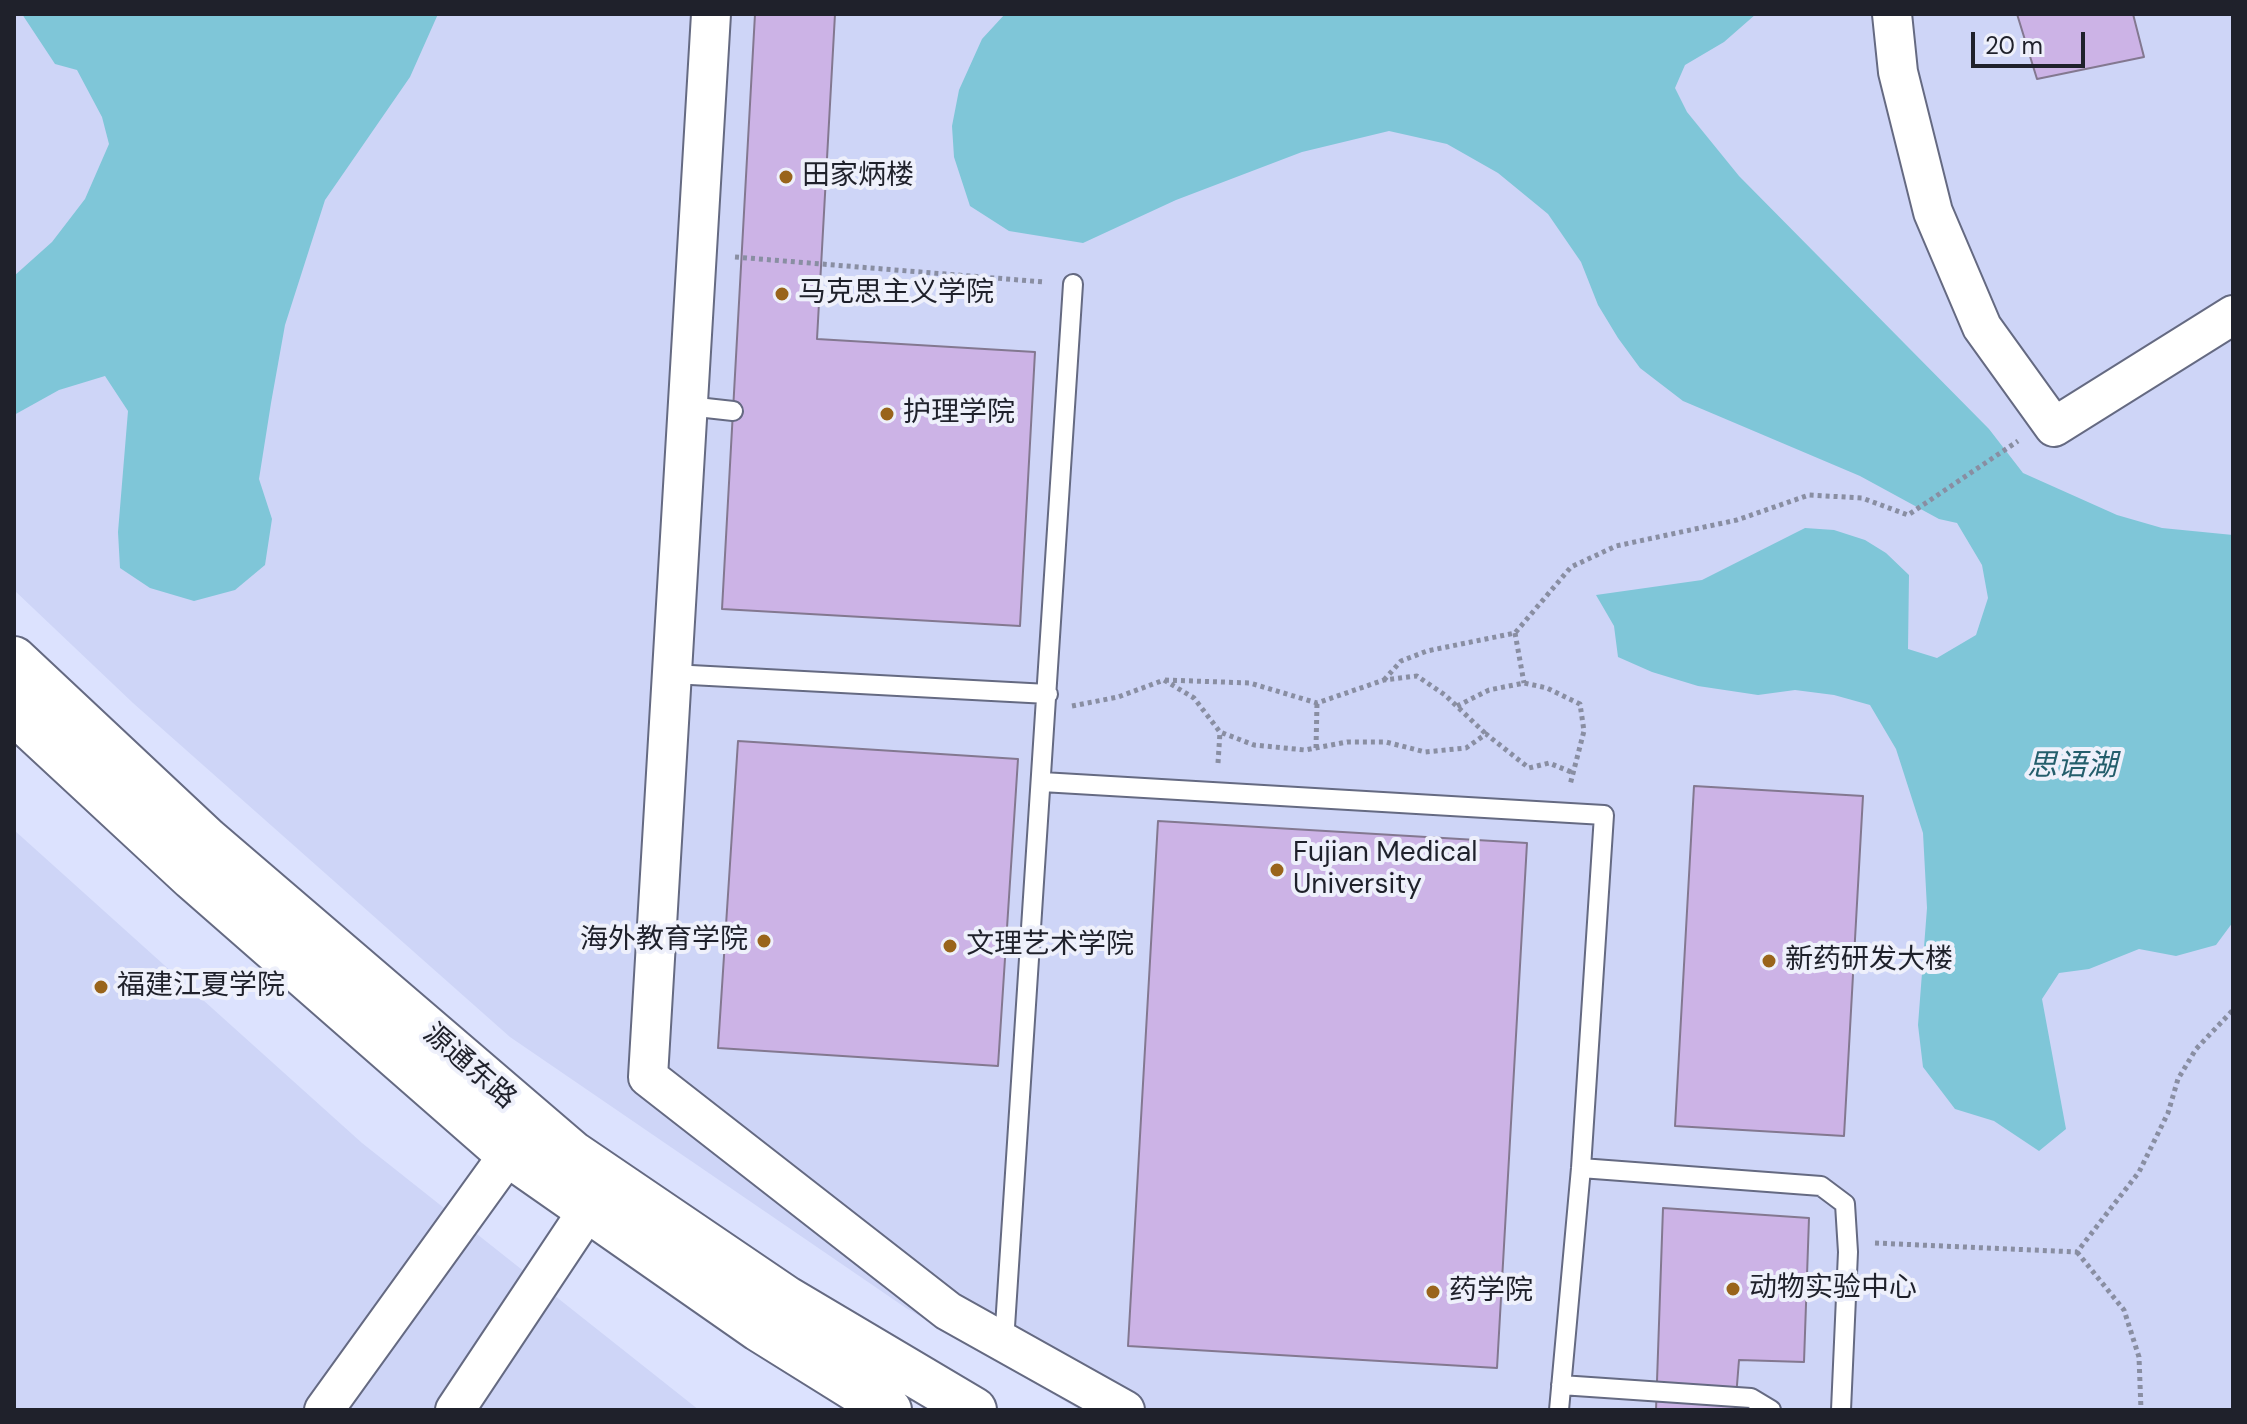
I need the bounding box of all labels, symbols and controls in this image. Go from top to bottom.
scale bar [1975,16,2089,66]
text: 20 m [1985,30,2043,61]
place label: 田家炳楼 [802,160,914,194]
marker: 田家炳楼 [777,168,795,186]
place label: 马克思主义学院 [798,277,994,311]
marker: 马克思主义学院 [773,285,791,303]
place label: 护理学院 [903,397,1015,431]
marker: 护理学院 [878,405,896,423]
water label: 思语湖 [2027,749,2117,785]
place label: Fujian Medical University [1293,837,1478,903]
marker: Fujian Medical University [1268,861,1286,879]
place label: 海外教育学院 [580,924,748,958]
place label: 文理艺术学院 [966,929,1134,963]
marker: 海外教育学院 [755,932,773,950]
marker: 文理艺术学院 [941,937,959,955]
place label: 新药研发大楼 [1785,944,1953,978]
marker: 新药研发大楼 [1760,952,1778,970]
place label: 福建江夏学院 [117,970,285,1004]
marker: 福建江夏学院 [92,978,110,996]
street label: 源通东路 [416,1018,522,1116]
place label: 动物实验中心 [1749,1272,1917,1306]
place label: 药学院 [1449,1275,1533,1309]
marker: 动物实验中心 [1724,1280,1742,1298]
marker: 药学院 [1424,1283,1442,1301]

